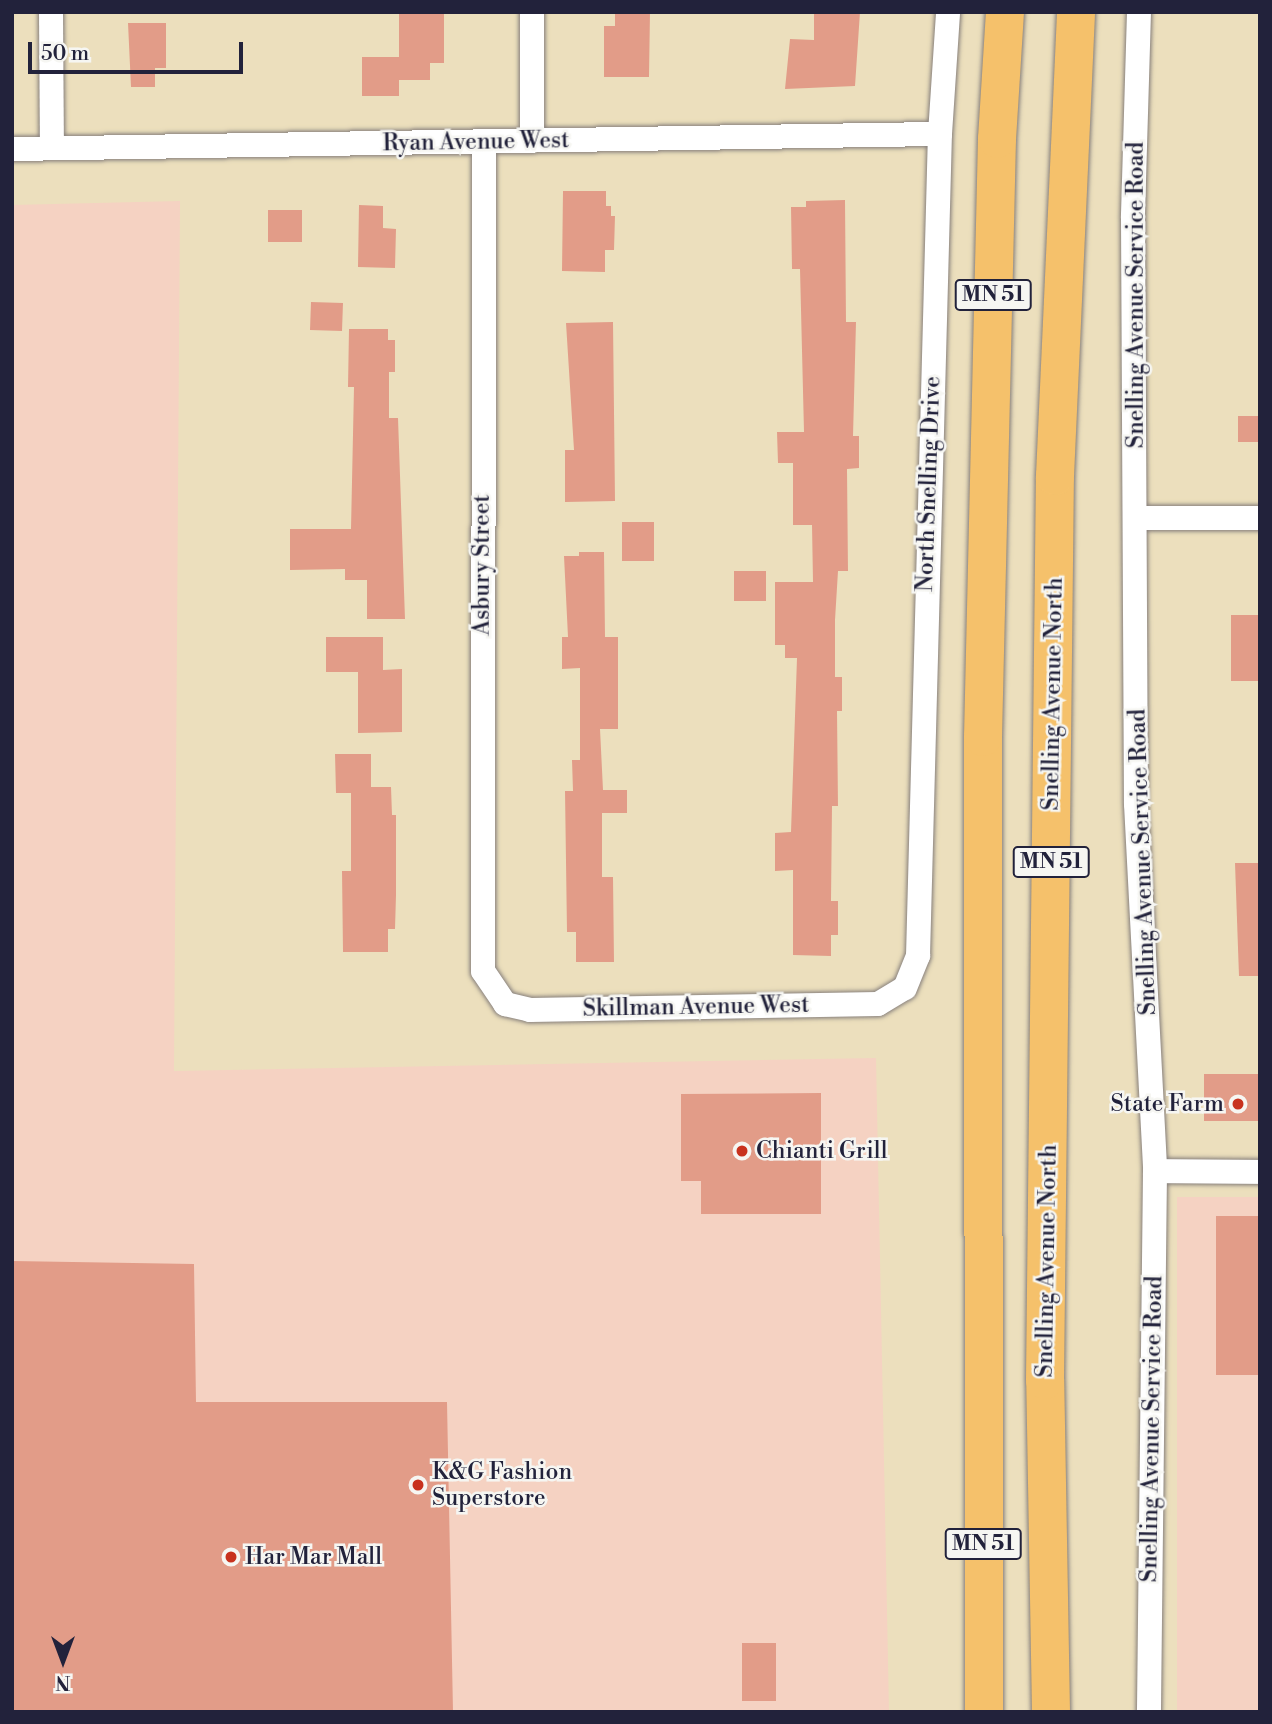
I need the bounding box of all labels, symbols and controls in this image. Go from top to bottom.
scale bar [32,28,247,72]
text: 50 m [41,41,89,67]
street label: Ryan Avenue West [382,127,570,157]
street label: Snelling Avenue Service Road [1122,142,1150,448]
road number: MN 51 [954,278,1032,312]
street label: North Snelling Drive [911,376,947,592]
street label: Asbury Street [468,494,496,636]
street label: Snelling Avenue North [1037,577,1069,811]
street label: Snelling Avenue Service Road [1124,708,1162,1016]
road number: MN 51 [1012,844,1090,880]
street label: Skillman Avenue West [582,991,810,1023]
place label: State Farm [1110,1090,1224,1118]
marker: State Farm [1230,1096,1246,1112]
place label: Chianti Grill [756,1137,887,1165]
marker: Chianti Grill [734,1143,750,1159]
street label: Snelling Avenue North [1031,1144,1063,1378]
street label: Snelling Avenue Service Road [1136,1275,1168,1583]
place label: K&G Fashion Superstore [432,1458,572,1512]
marker: K&G Fashion Superstore [410,1477,426,1493]
road number: MN 51 [944,1526,1021,1562]
place label: Har Mar Mall [245,1543,382,1571]
marker: Har Mar Mall [223,1549,239,1565]
north arrow [28,1626,98,1696]
text: N [55,1670,71,1694]

